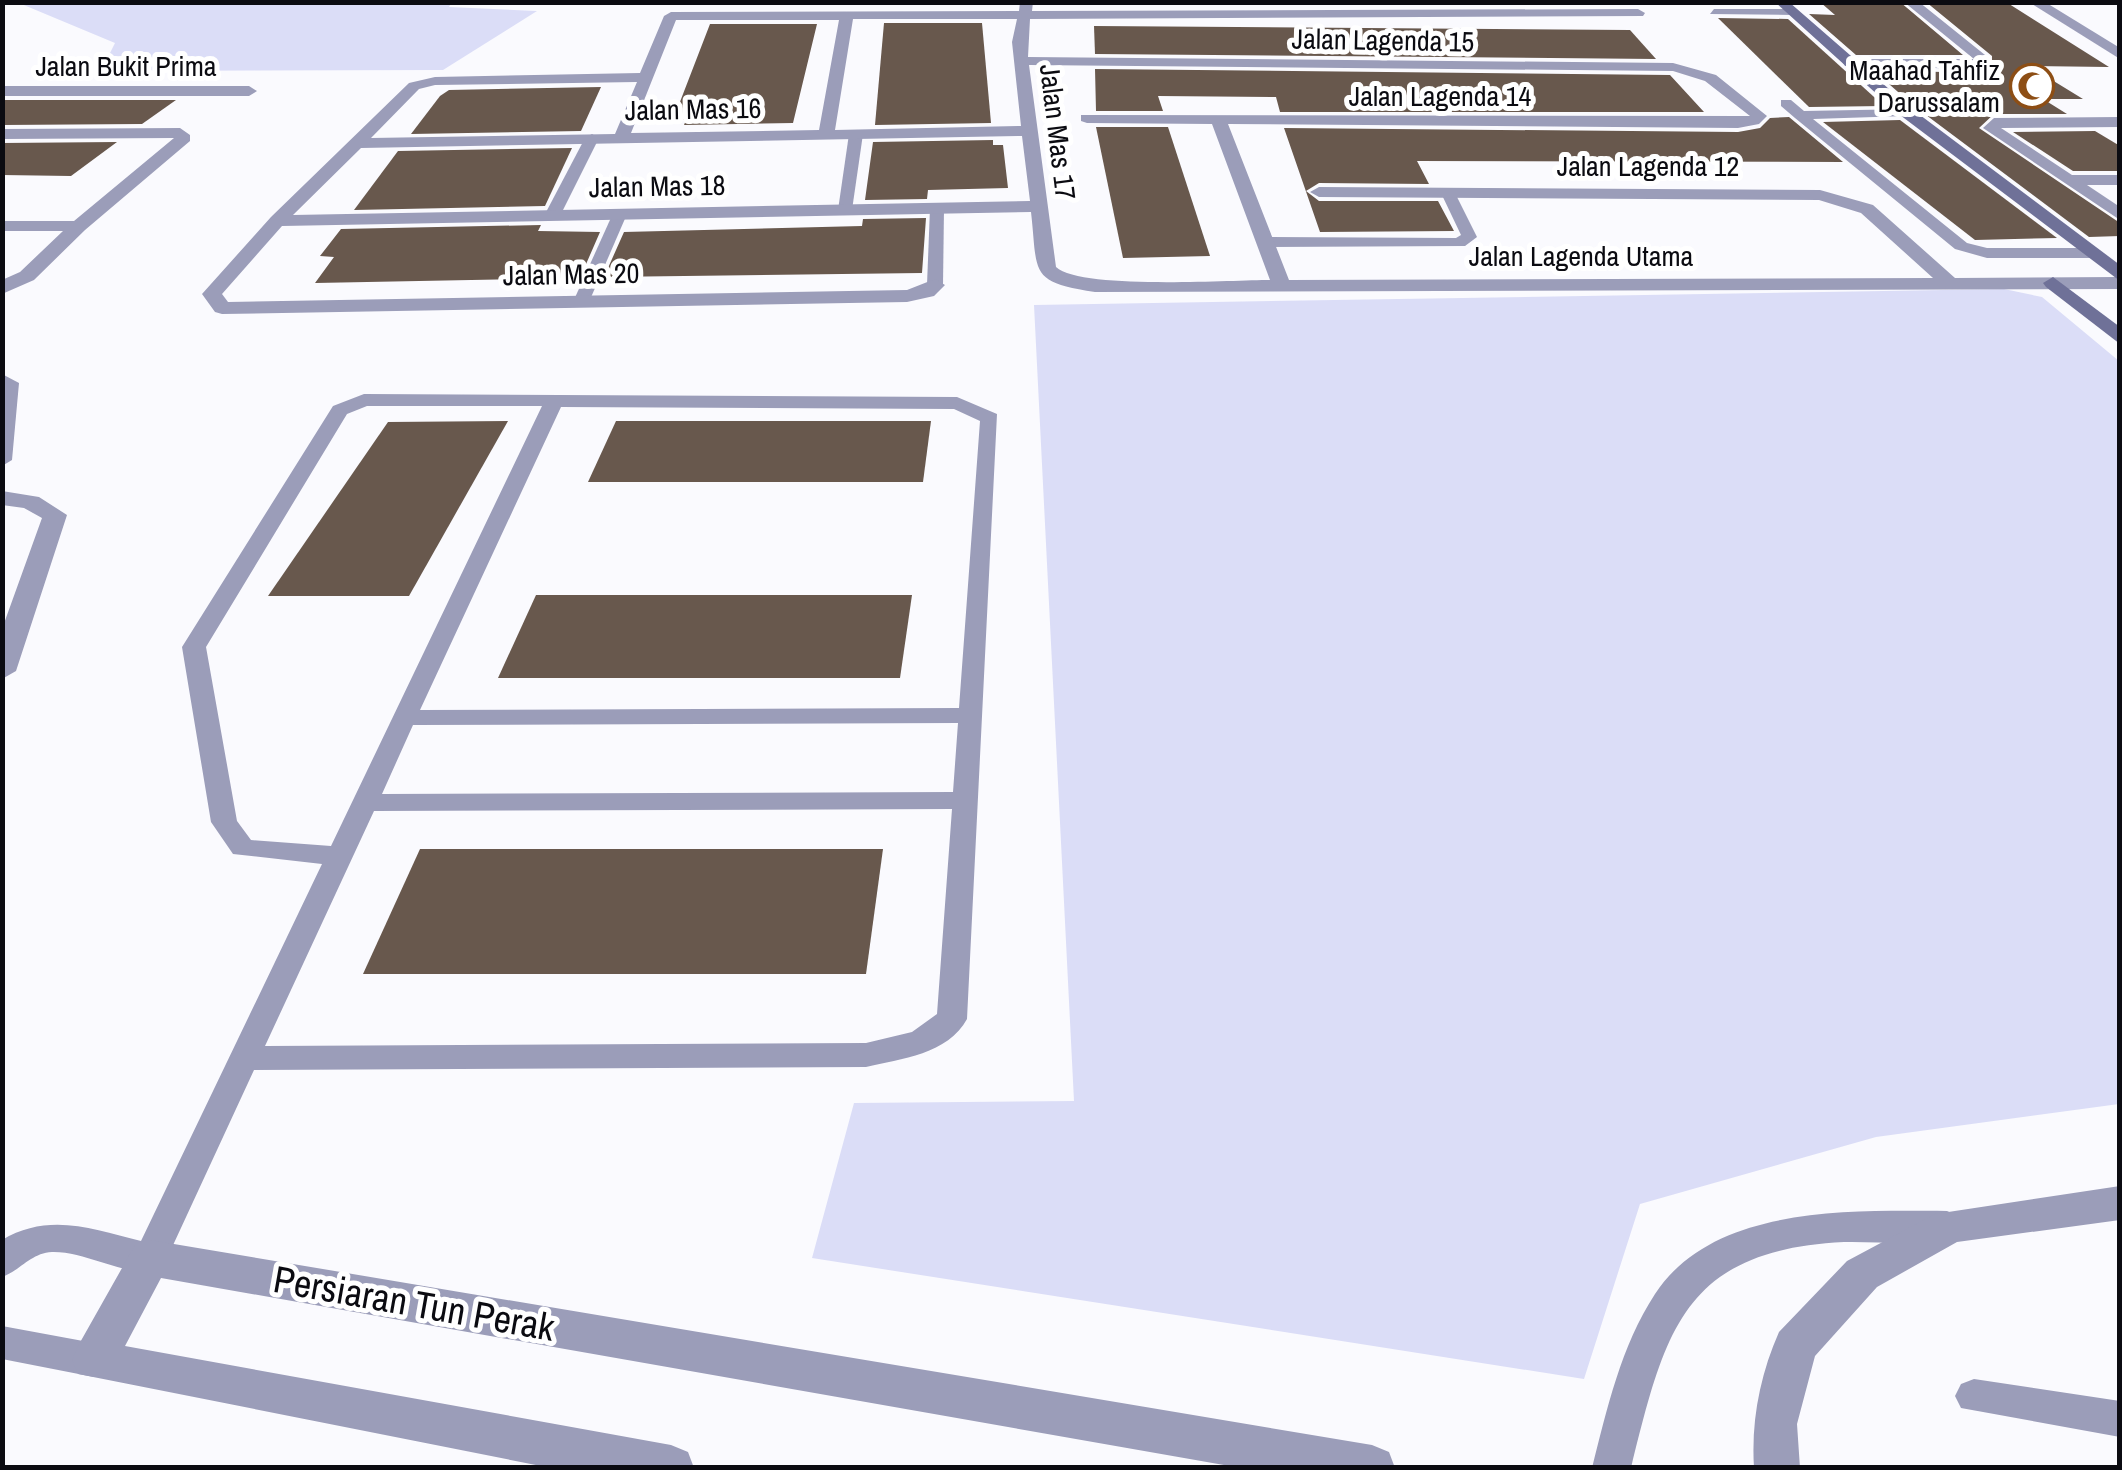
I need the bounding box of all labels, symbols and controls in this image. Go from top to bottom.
street label: Jalan Lagenda 15 [1291,19,1475,61]
street label: Jalan Bukit Prima [35,47,217,85]
place label: Maahad Tahfiz Darussalam [1849,51,2000,121]
street label: Jalan Mas 17 [1031,62,1085,202]
mosque icon: Maahad Tahfiz Darussalam [2009,63,2055,109]
street label: Jalan Lagenda 14 [1349,77,1532,115]
street label: Jalan Mas 16 [624,89,762,129]
street label: Jalan Lagenda 12 [1557,147,1739,185]
street label: Jalan Mas 18 [588,166,726,206]
street label: Jalan Lagenda Utama [1469,237,1694,275]
street label: Jalan Mas 20 [502,254,640,294]
street label: Persiaran Tun Perak [270,1253,559,1353]

